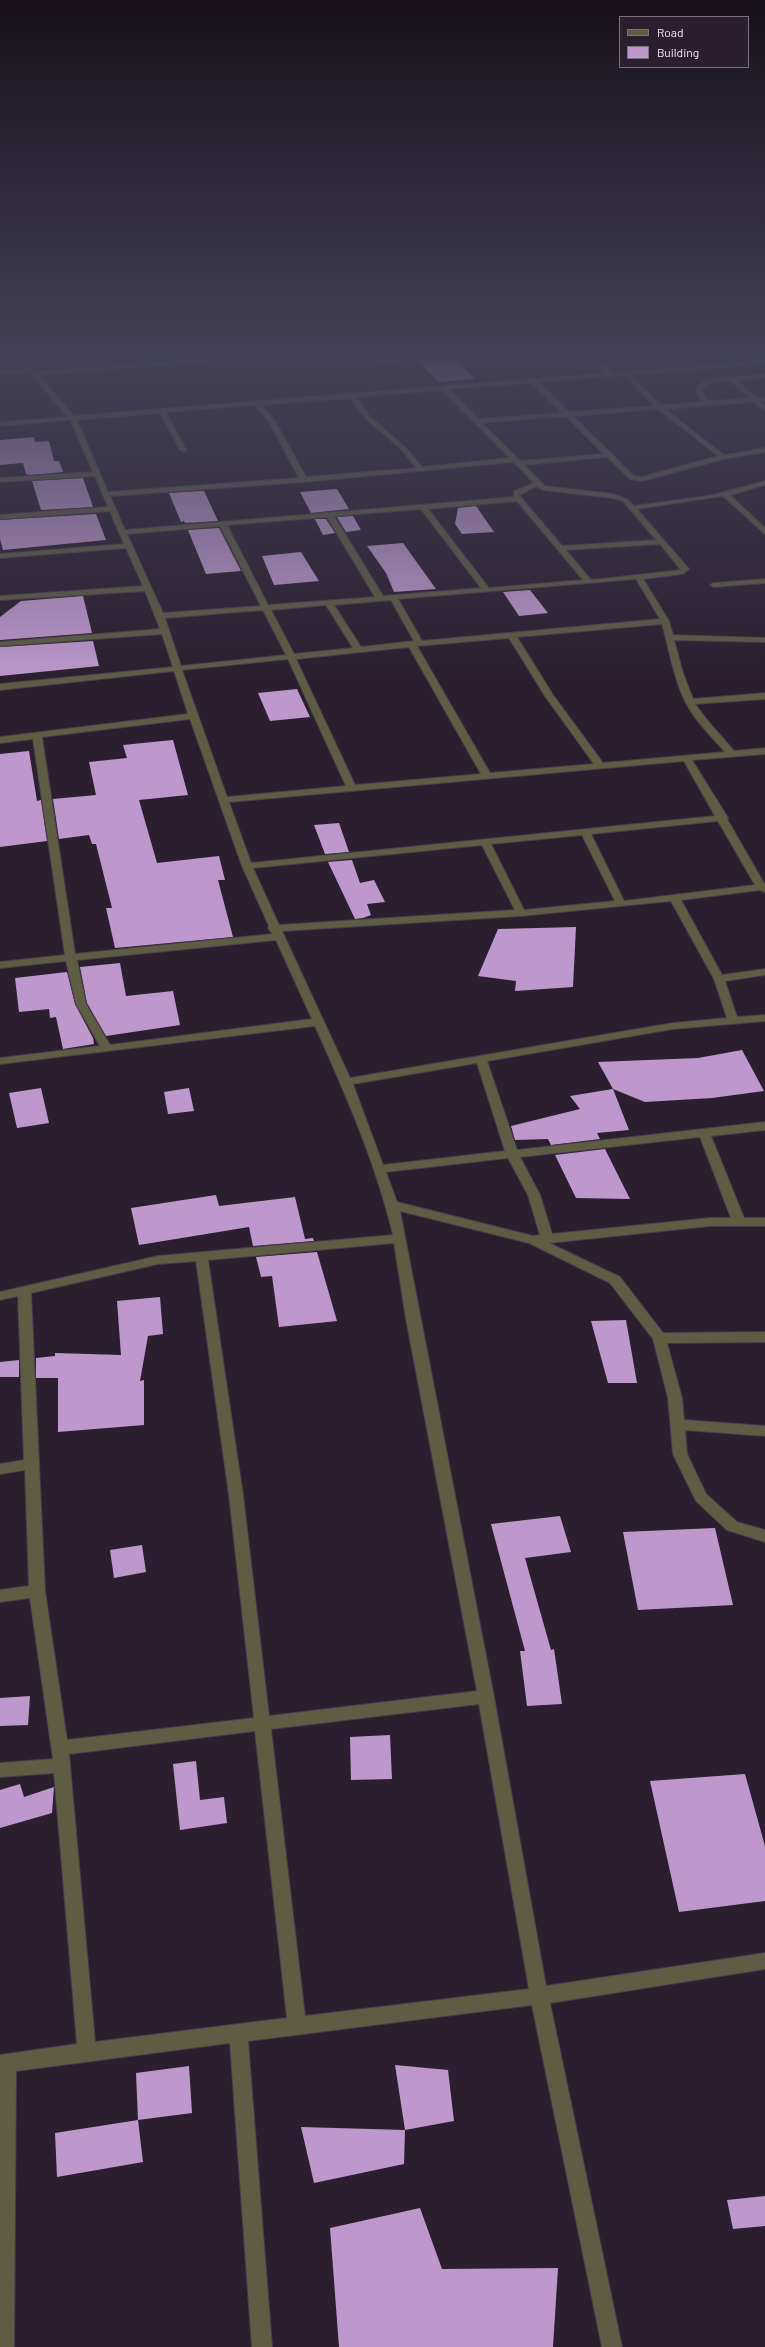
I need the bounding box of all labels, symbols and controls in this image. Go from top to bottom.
legend [619,16,749,68]
text: Road [657,25,684,39]
text: Building [657,45,699,59]

